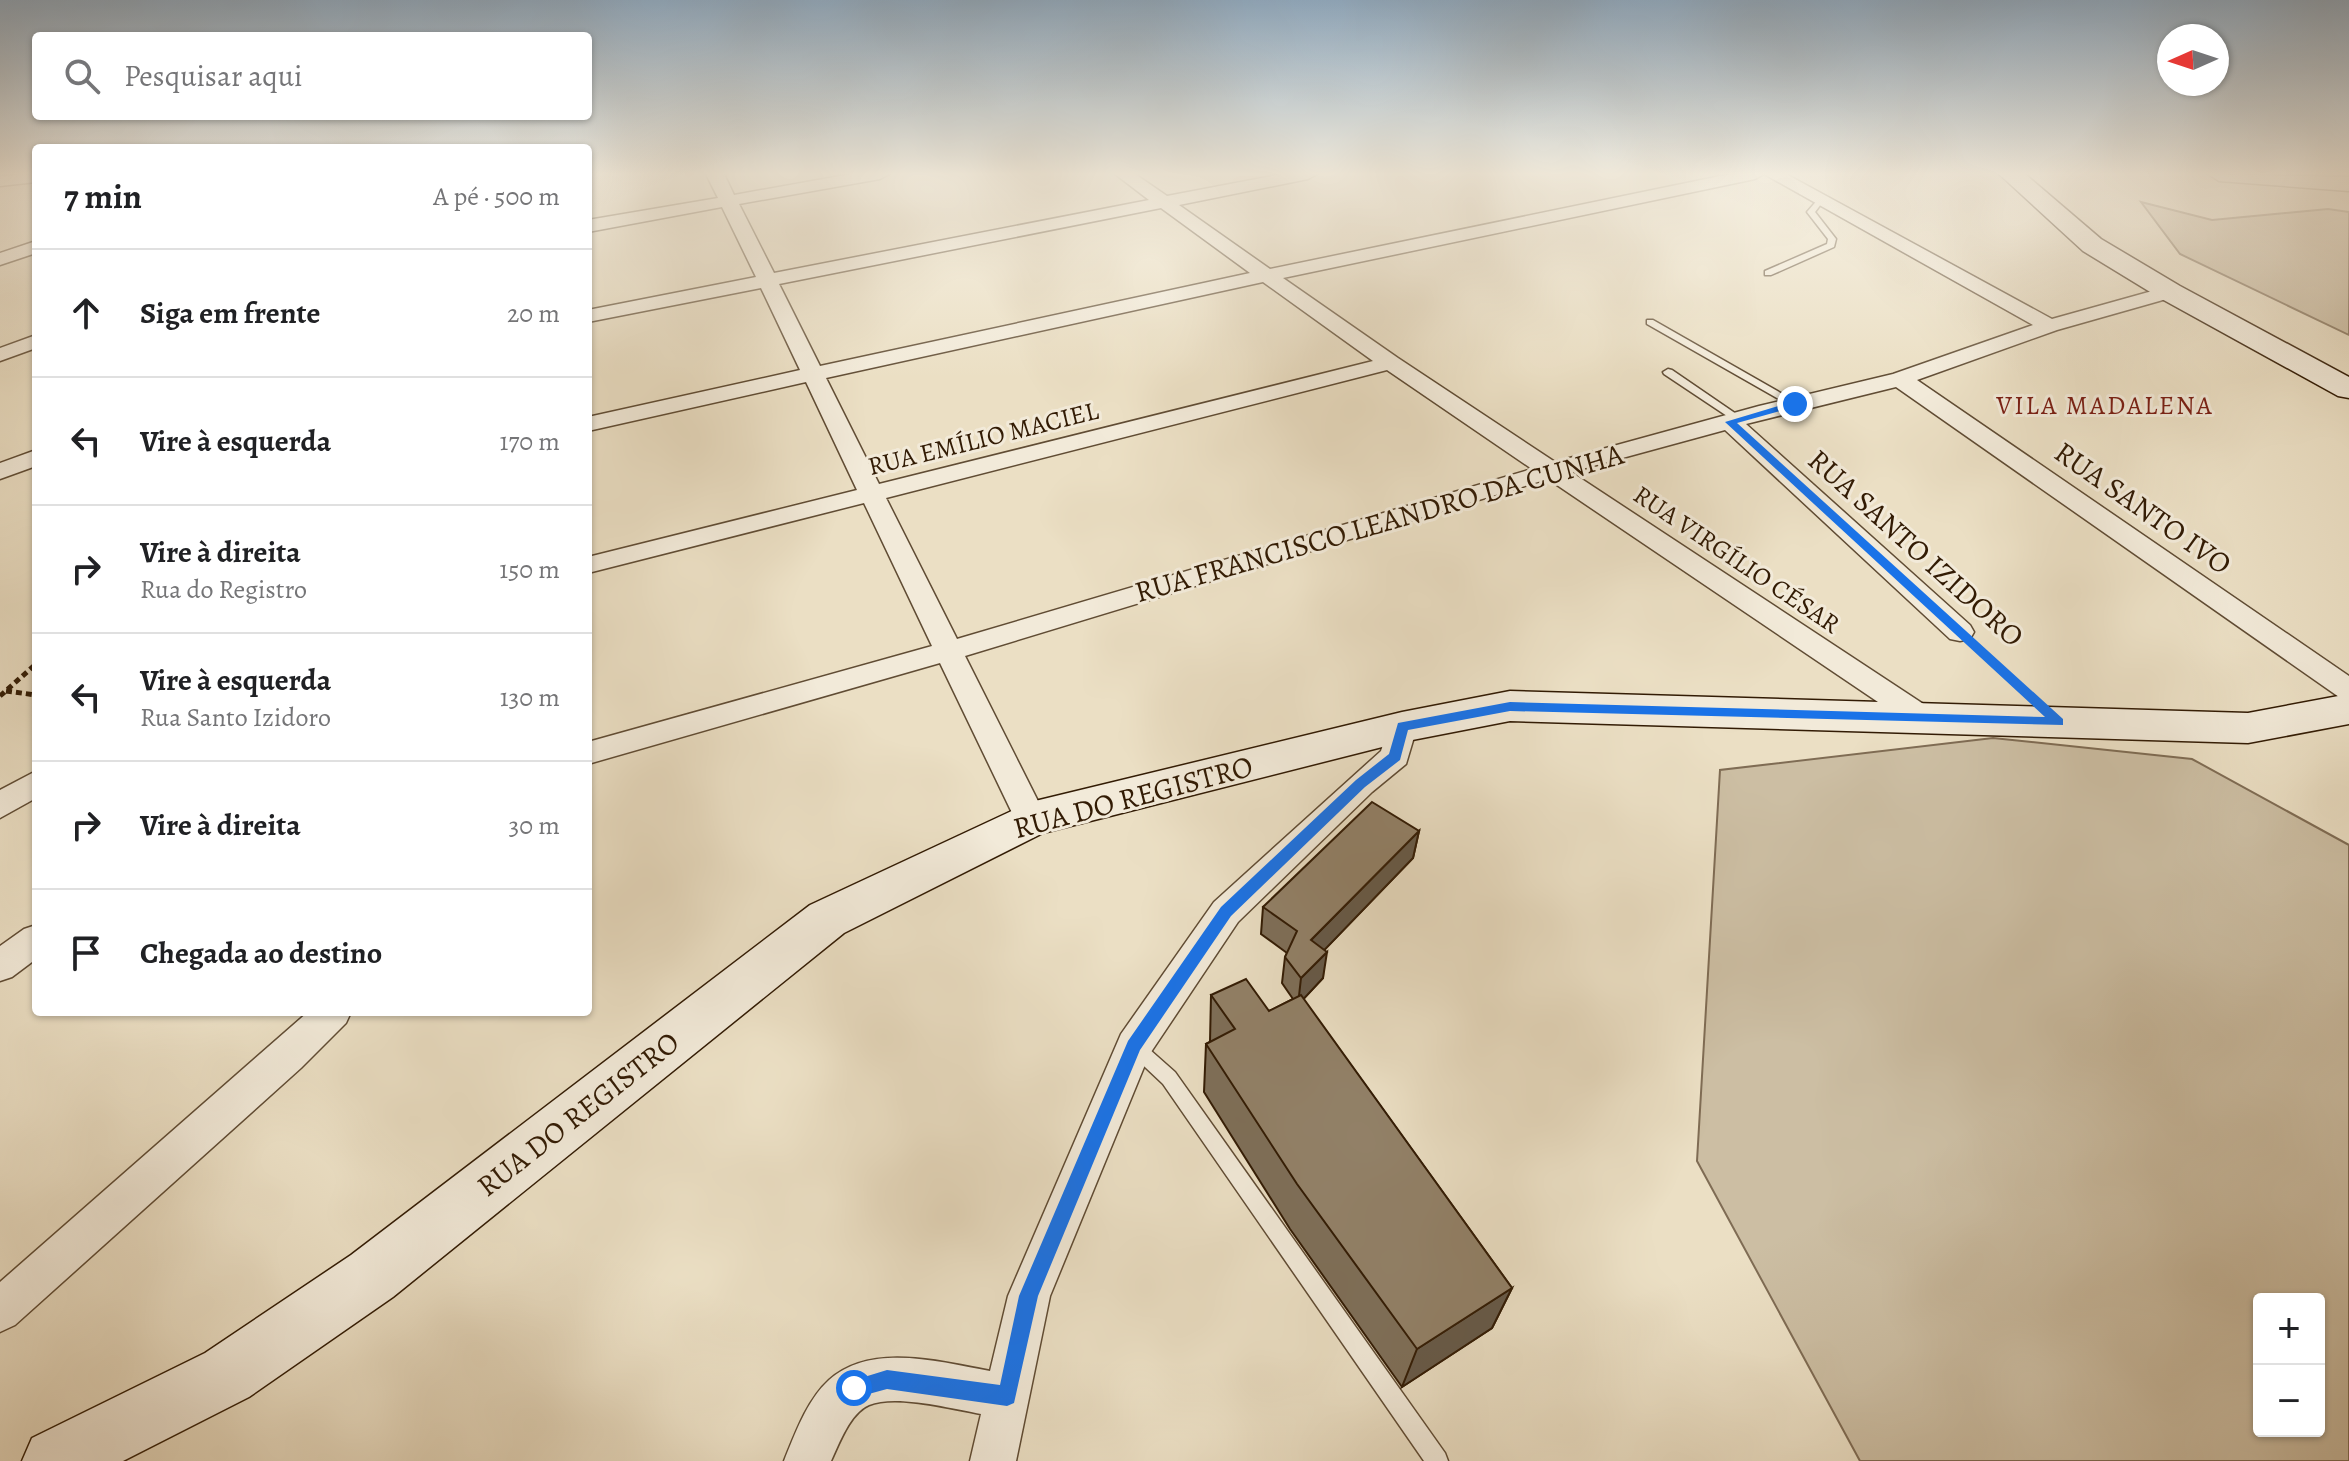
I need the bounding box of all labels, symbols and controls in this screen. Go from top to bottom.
north arrow [2157,24,2229,96]
search box [32,32,592,120]
icon: search [60,54,104,98]
text: Pesquisar aqui [124,56,302,96]
text: 7 min [64,173,142,220]
text: A pé · 500 m [433,179,560,214]
icon: ahead [64,291,108,335]
text: Siga em frente [140,293,320,333]
text: 20 m [507,296,560,331]
route end [1777,386,1813,422]
district label: VILA MADALENA [1995,388,2214,423]
street label: RUA EMÍLIO MACIEL [864,393,1103,484]
icon: left [64,419,108,463]
text: Vire à esquerda [140,421,331,461]
text: 170 m [500,424,560,459]
street label: RUA SANTO IVO [2047,432,2239,584]
street label: RUA FRANCISCO LEANDRO DA CUNHA [1130,434,1629,612]
street label: RUA SANTO IZIDORO [1799,440,2033,656]
street label: RUA VIRGÍLIO CÉSAR [1626,477,1847,642]
text: Vire à direita [140,532,301,572]
icon: right [64,547,108,591]
text: 150 m [499,552,560,587]
text: Rua do Registro [140,572,307,607]
text: Vire à esquerda [140,660,331,700]
icon: left [64,675,108,719]
text: 130 m [500,680,560,715]
text: Rua Santo Izidoro [140,700,331,735]
street label: RUA DO REGISTRO [1009,746,1257,848]
icon: right [64,803,108,847]
text: Vire à direita [140,805,301,845]
text: 30 m [509,808,560,843]
icon: arrive [64,931,108,975]
text: Chegada ao destino [140,933,382,973]
street label: RUA DO REGISTRO [469,1022,687,1206]
map controls [2253,1293,2325,1437]
button: + [2253,1293,2325,1365]
button: − [2253,1365,2325,1437]
route start [836,1370,872,1406]

